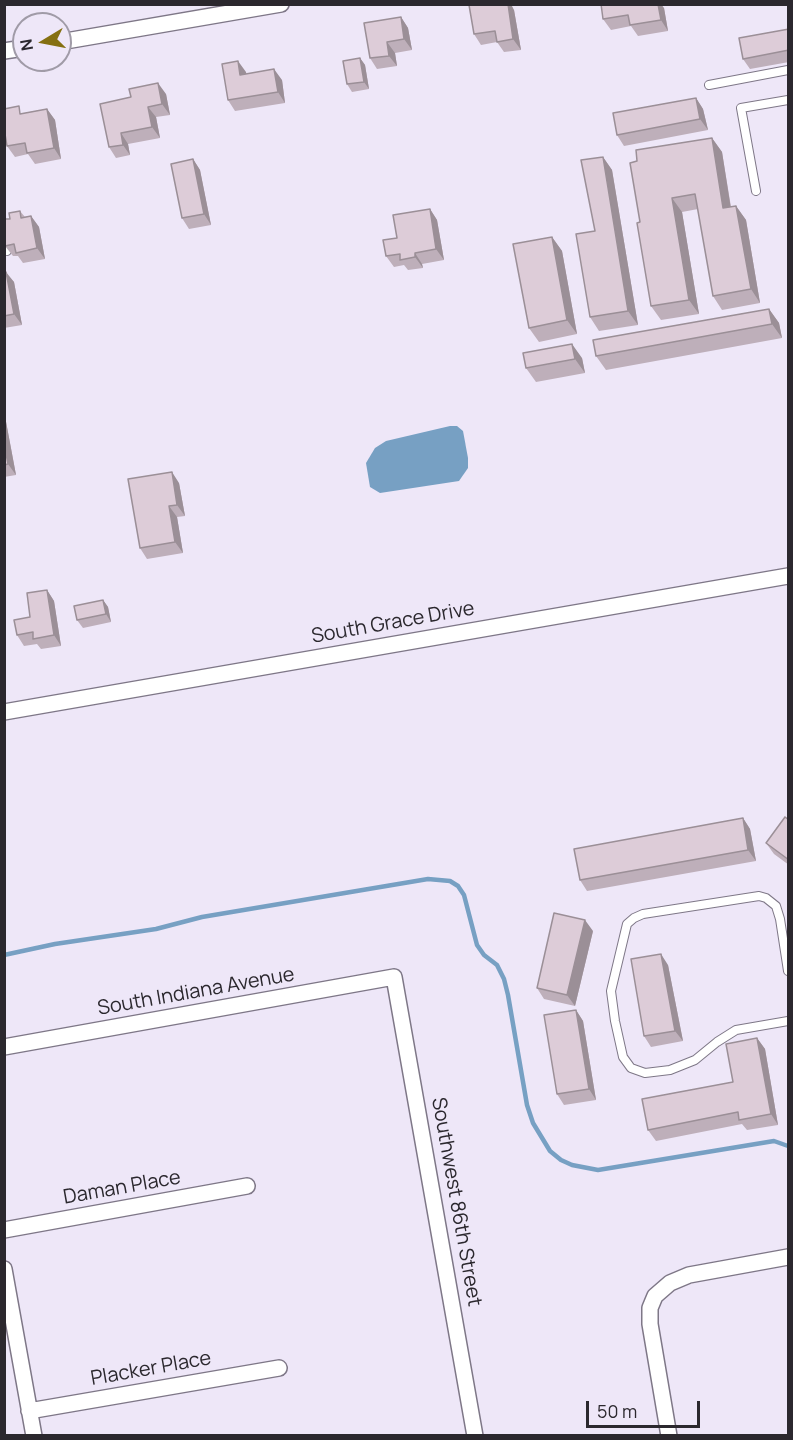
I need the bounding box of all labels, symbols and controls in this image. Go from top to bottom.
north arrow [12,12,72,72]
text: N [14,37,38,52]
street label: South Grace Drive [310,597,476,649]
street label: South Indiana Avenue [96,963,296,1021]
street label: Southwest 86th Street [426,1096,486,1308]
street label: Daman Place [61,1166,183,1210]
street label: Placker Place [89,1347,213,1391]
scale bar [589,1389,703,1427]
text: 50 m [597,1399,637,1423]

